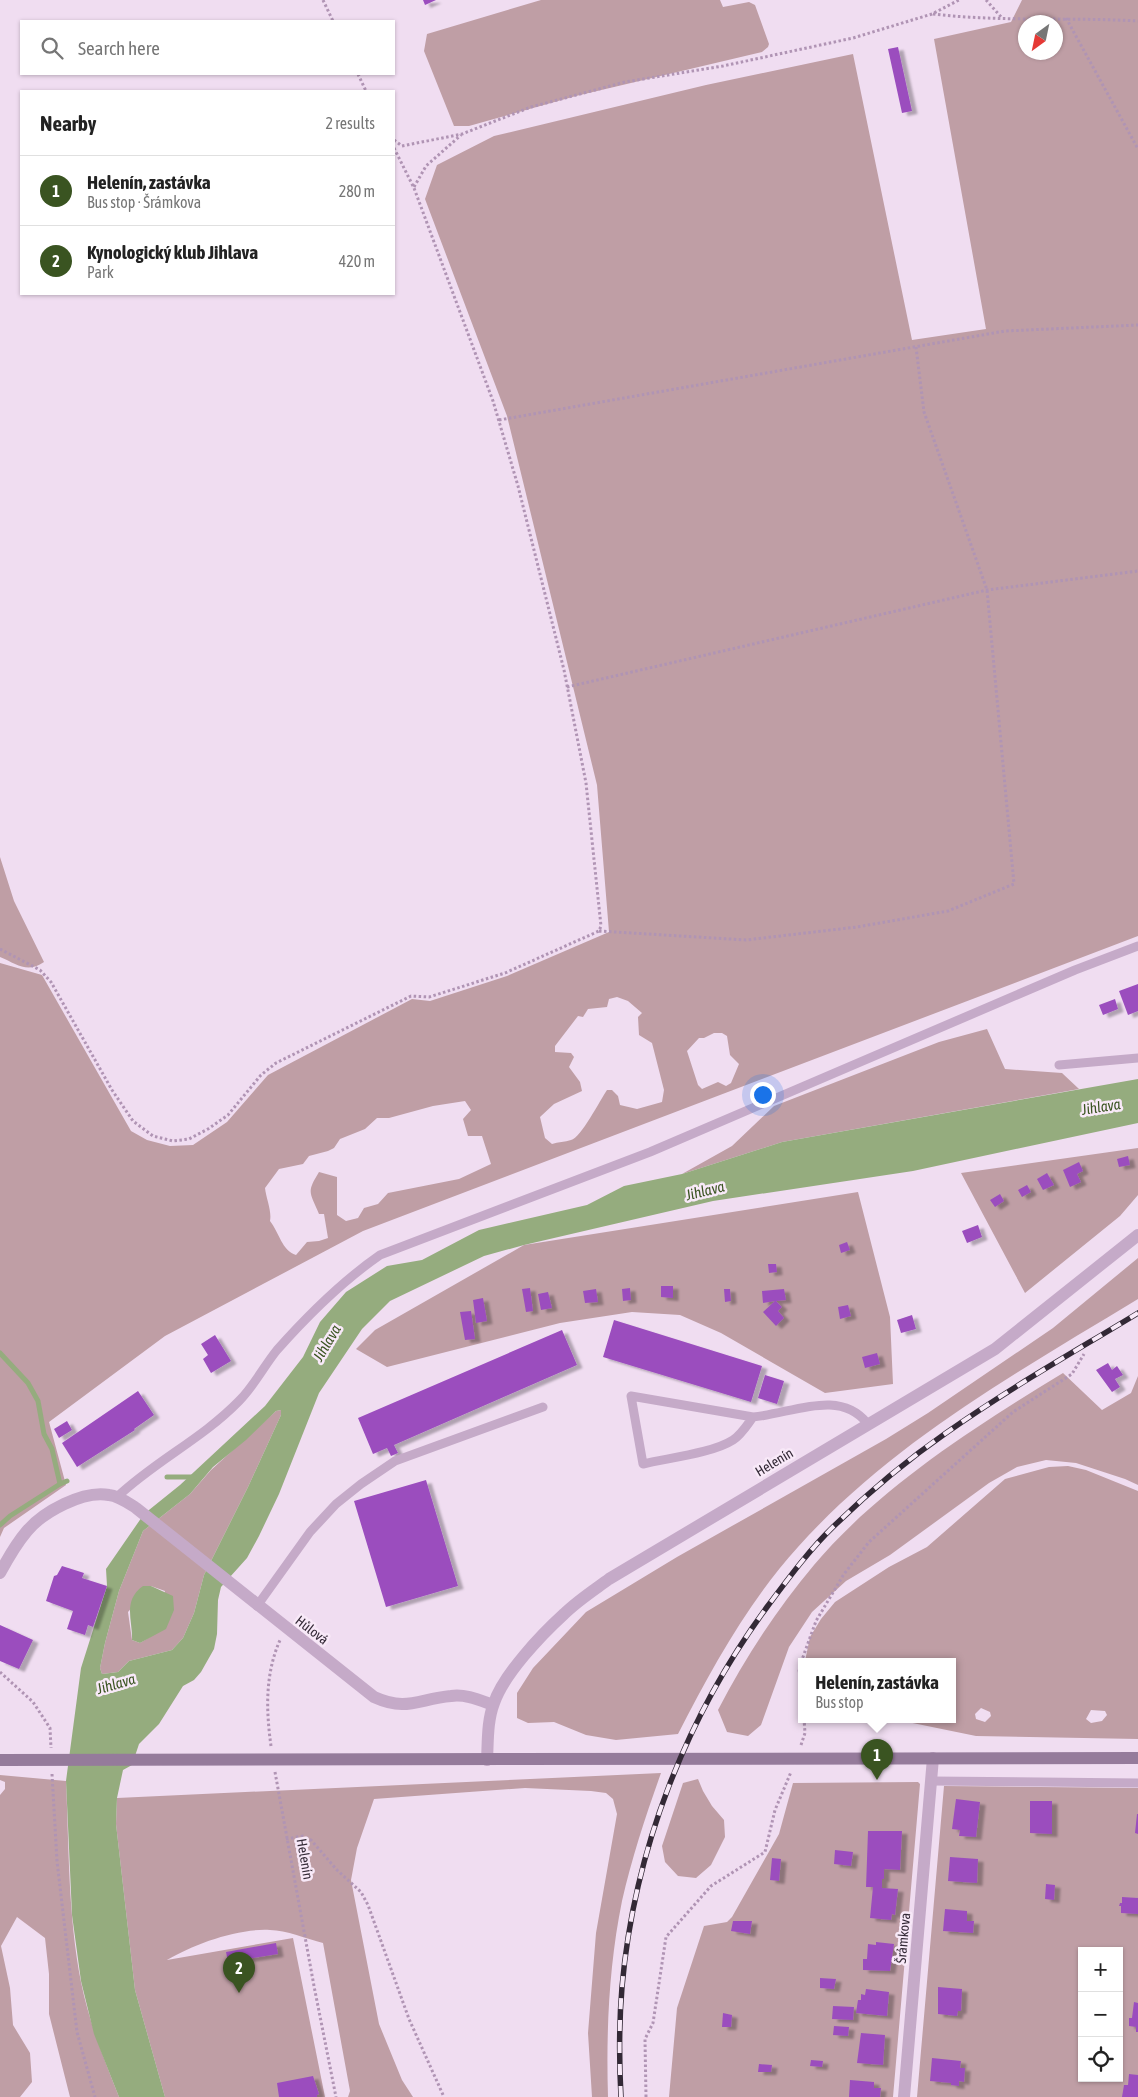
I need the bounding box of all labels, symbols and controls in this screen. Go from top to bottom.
north arrow [1018,15,1063,60]
search box [20,20,395,75]
icon: search [38,34,66,62]
text: Search here [78,37,160,59]
text: Nearby [40,111,96,135]
text: 2 results [325,114,375,132]
text: Helenín, zastávka [87,171,211,193]
text: 1 [52,182,60,200]
text: 280 m [339,182,375,200]
text: Bus stop · Šrámkova [87,193,201,211]
text: Kynologický klub Jihlava [87,241,258,263]
text: 2 [52,252,60,270]
text: 420 m [339,252,375,270]
text: Park [87,263,114,281]
your location [750,1082,776,1108]
water label: Jihlava [1079,1095,1122,1118]
water label: Jihlava [683,1178,726,1204]
water label: Jihlava [309,1322,344,1365]
street label: Helenín [752,1445,796,1479]
street label: Hůlová [292,1612,332,1648]
popup [798,1658,956,1723]
water label: Jihlava [94,1670,137,1697]
text: Helenín, zastávka [815,1671,939,1693]
text: Bus stop [815,1693,864,1711]
pin: 1 [861,1739,893,1780]
street label: Helenín [294,1837,316,1881]
street label: Šrámkova [893,1912,913,1964]
map controls [1078,1947,1123,2082]
button: + [1078,1947,1123,1992]
pin: 2 [223,1952,255,1993]
button: − [1078,1992,1123,2037]
button: locate [1078,2037,1123,2082]

